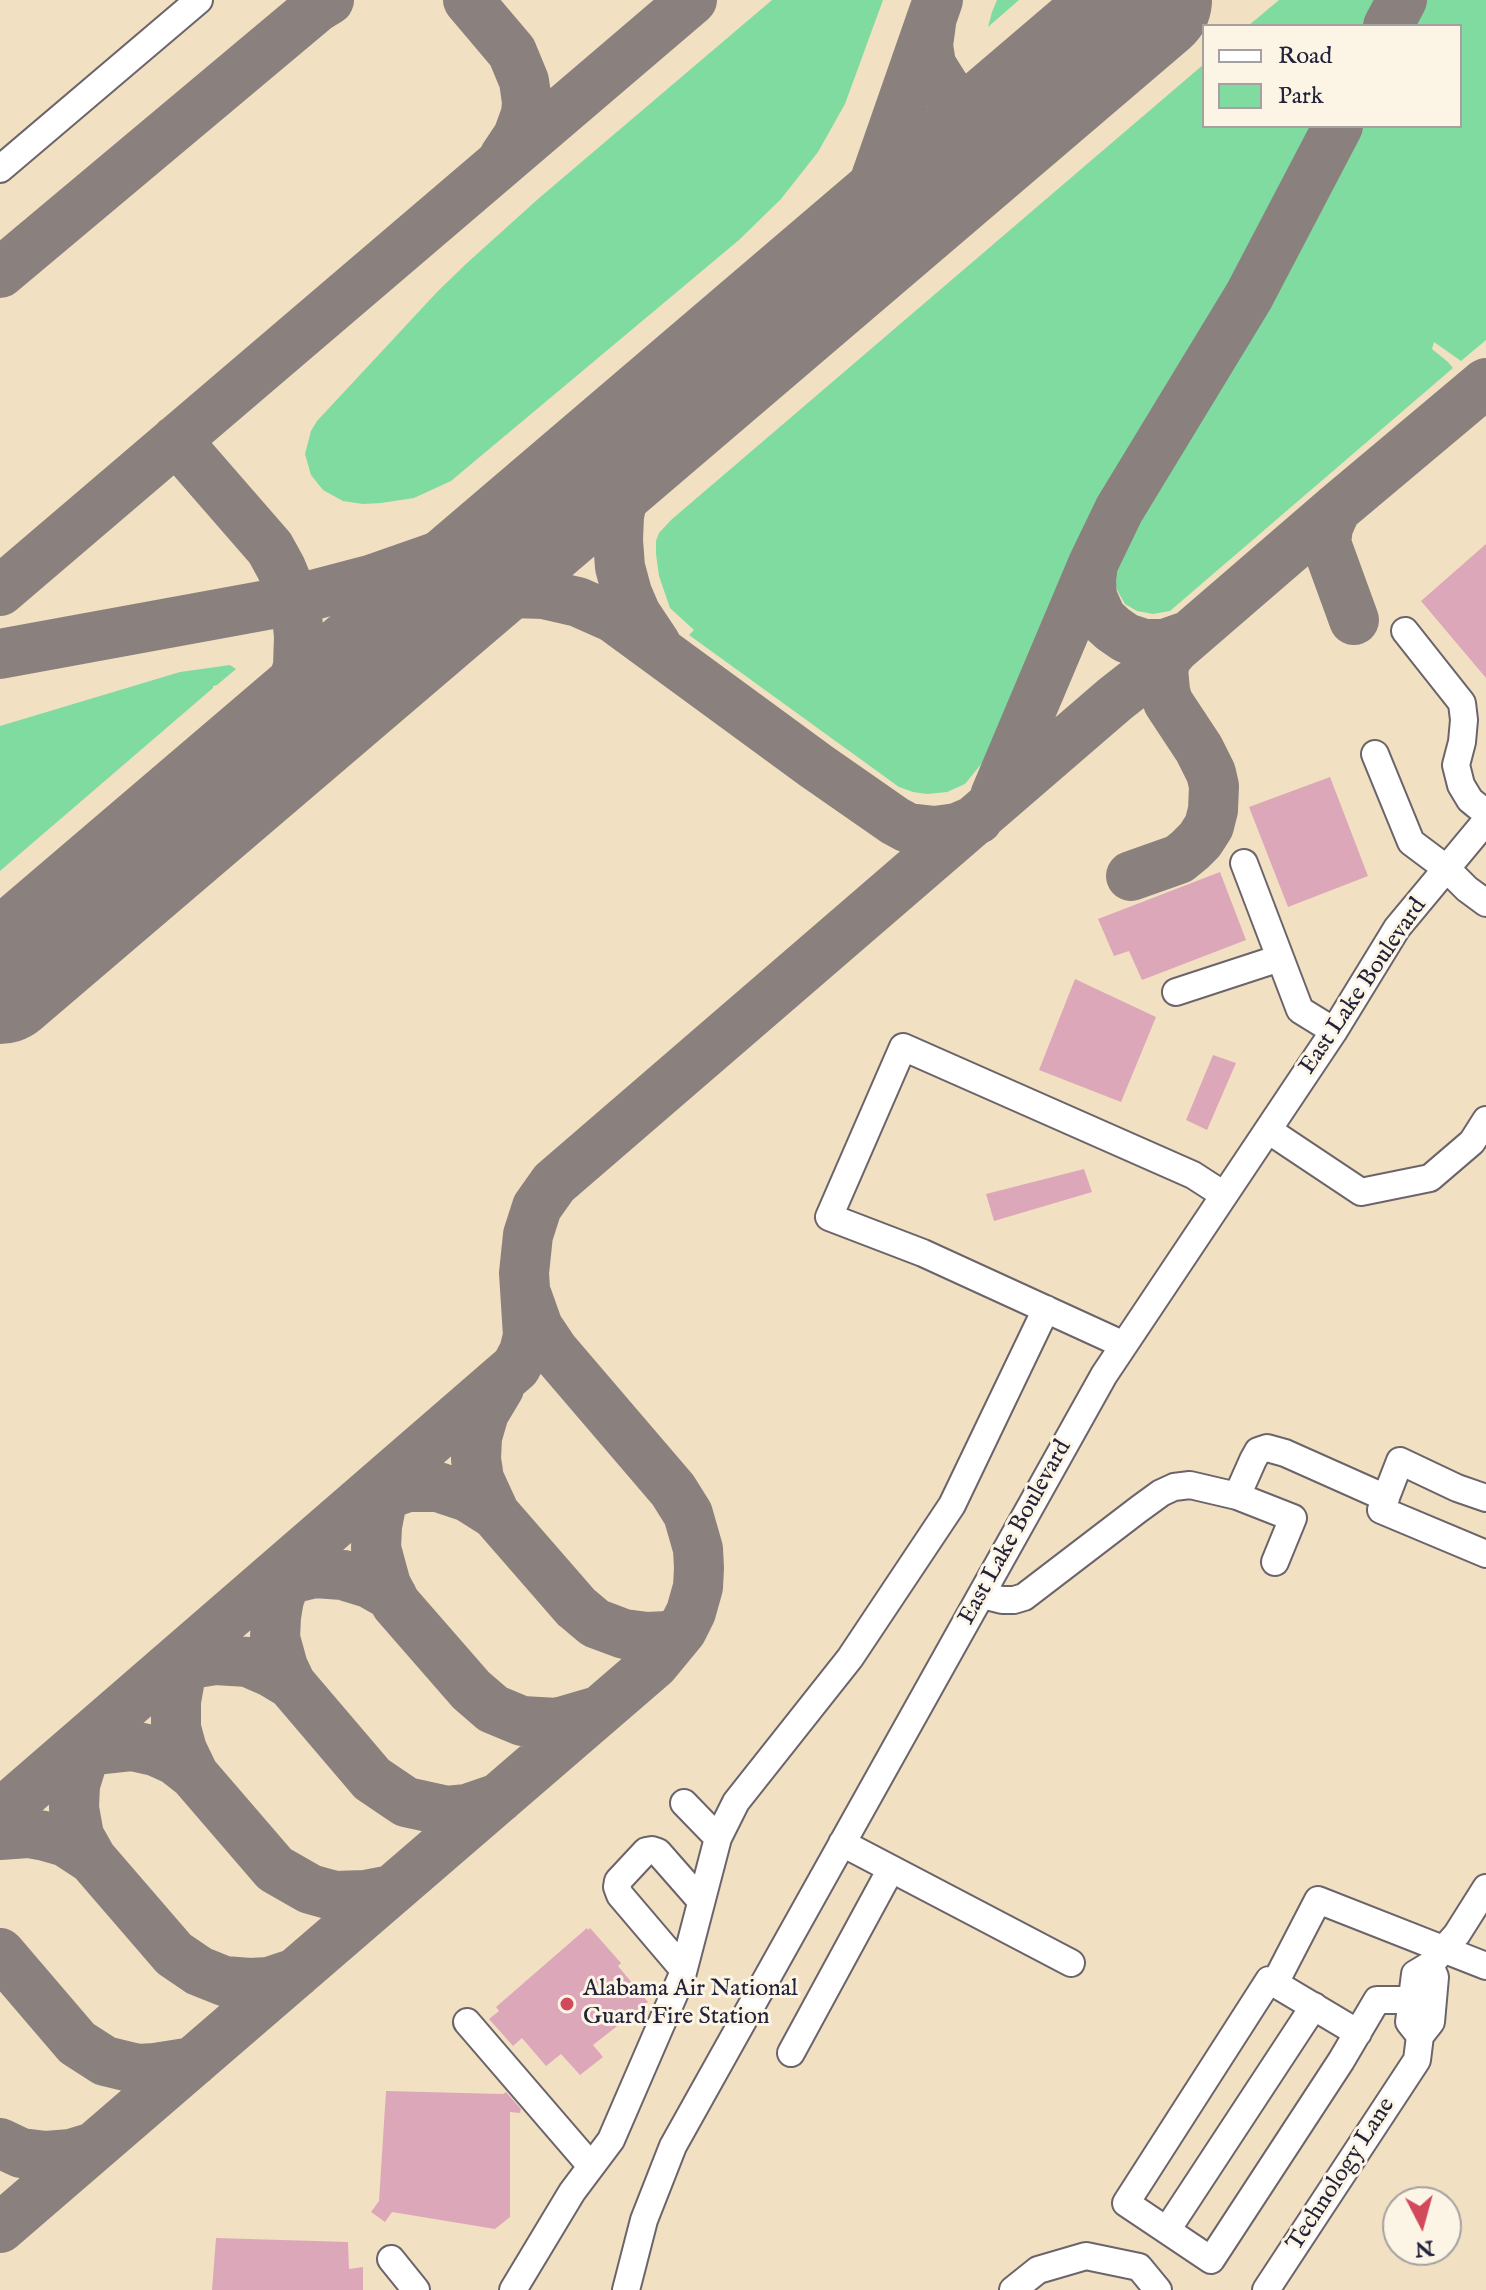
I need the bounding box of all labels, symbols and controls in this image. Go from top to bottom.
legend [1202,24,1462,128]
text: Road [1278,41,1332,72]
text: Park [1278,81,1324,112]
street label: East Lake Boulevard [1294,893,1434,1081]
street label: East Lake Boulevard [953,1436,1079,1630]
place label: Alabama Air National Guard Fire Station [583,1976,798,2032]
marker: Alabama Air National Guard Fire Station [558,1995,576,2013]
street label: Technology Lane [1282,2093,1402,2257]
north arrow [1382,2186,1462,2266]
text: N [1413,2233,1435,2263]

